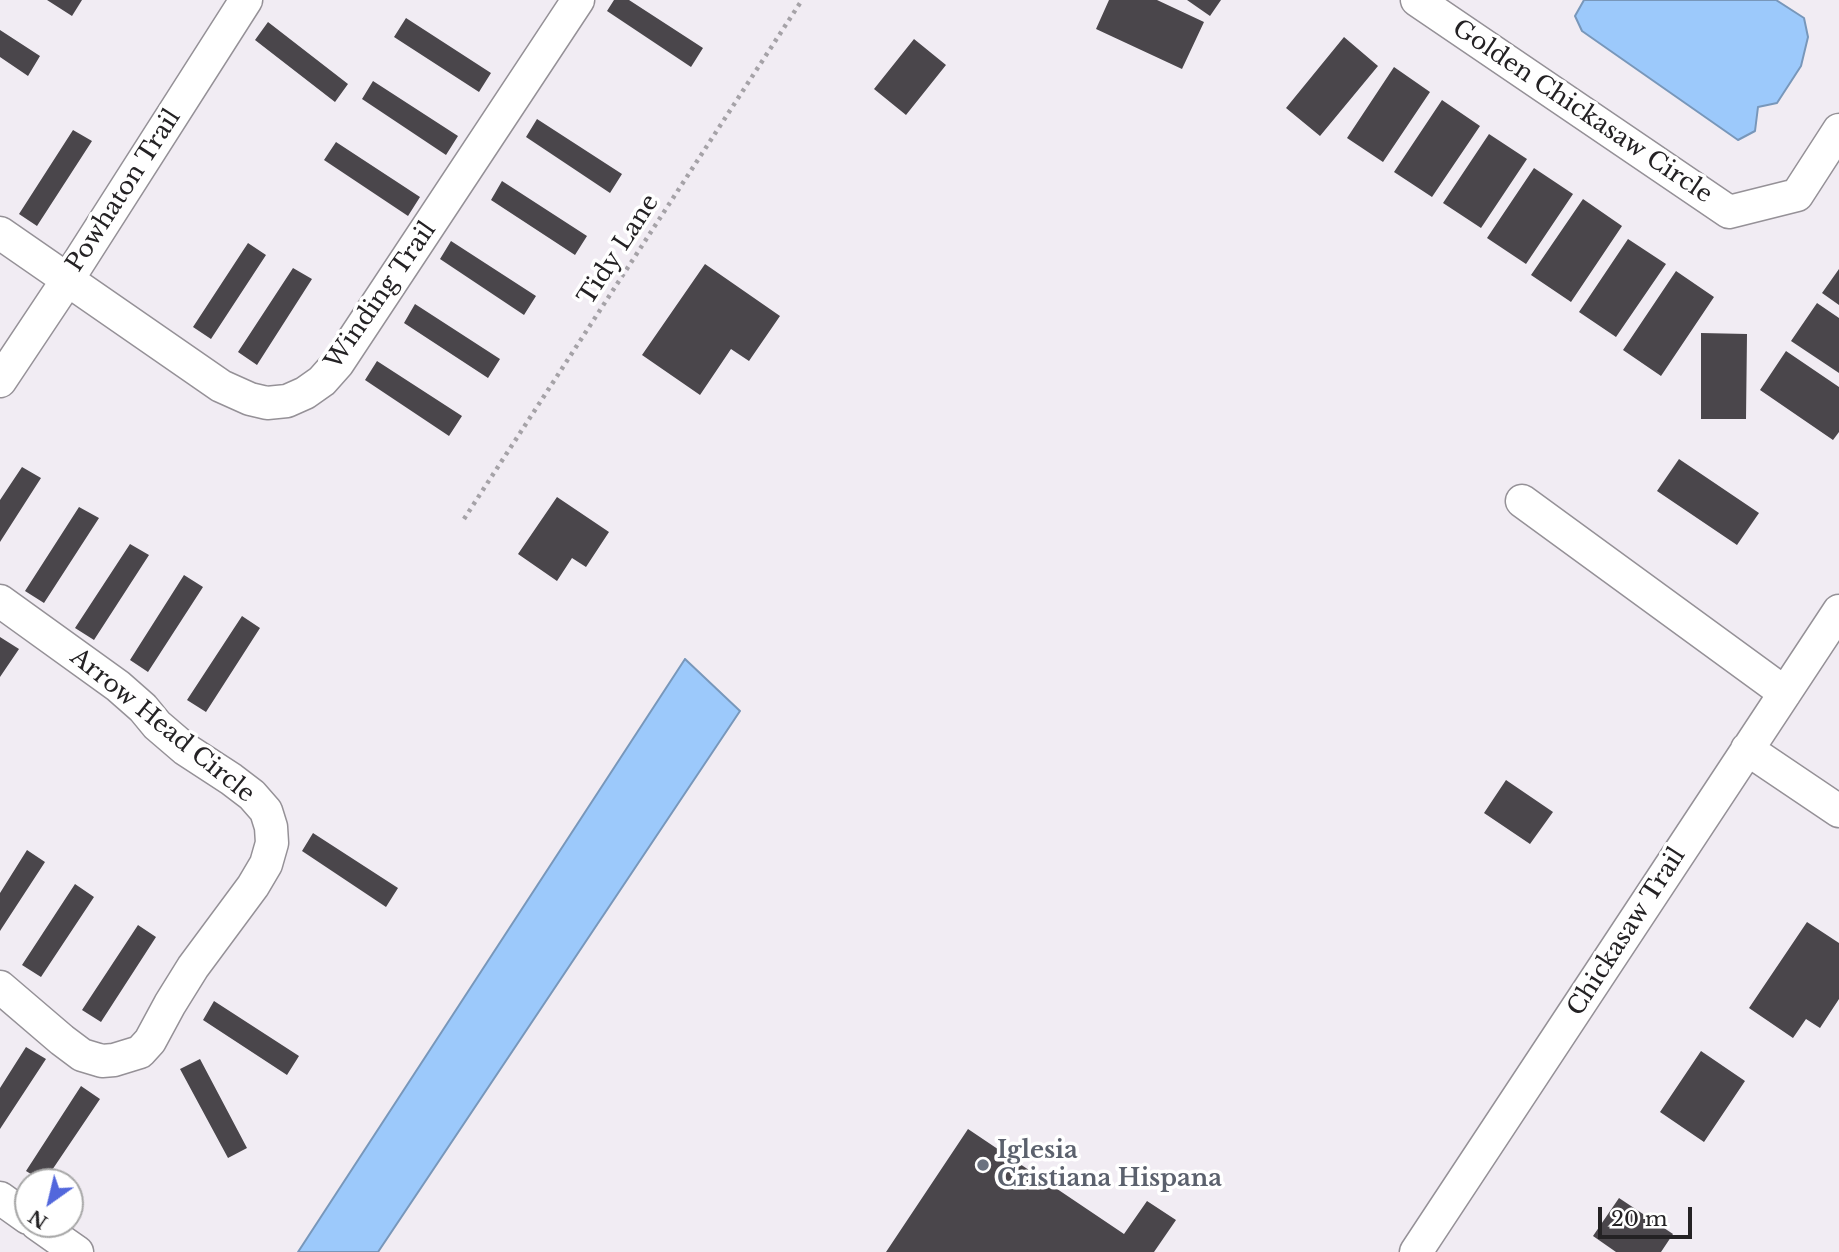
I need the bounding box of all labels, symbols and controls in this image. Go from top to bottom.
street label: Golden Chickasaw Circle [1447,14,1717,210]
street label: Powhaton Trail [61,104,187,278]
street label: Tidy Lane [573,189,665,311]
street label: Winding Trail [320,217,442,375]
street label: Arrow Head Circle [64,643,260,809]
street label: Chickasaw Trail [1562,843,1692,1021]
place label: Iglesia Cristiana Hispana [997,1137,1222,1193]
marker: Iglesia Cristiana Hispana [975,1157,991,1173]
north arrow [14,1168,84,1238]
scale bar [1601,1192,1696,1236]
text: N [24,1205,52,1234]
text: 20 m [1611,1206,1668,1232]

